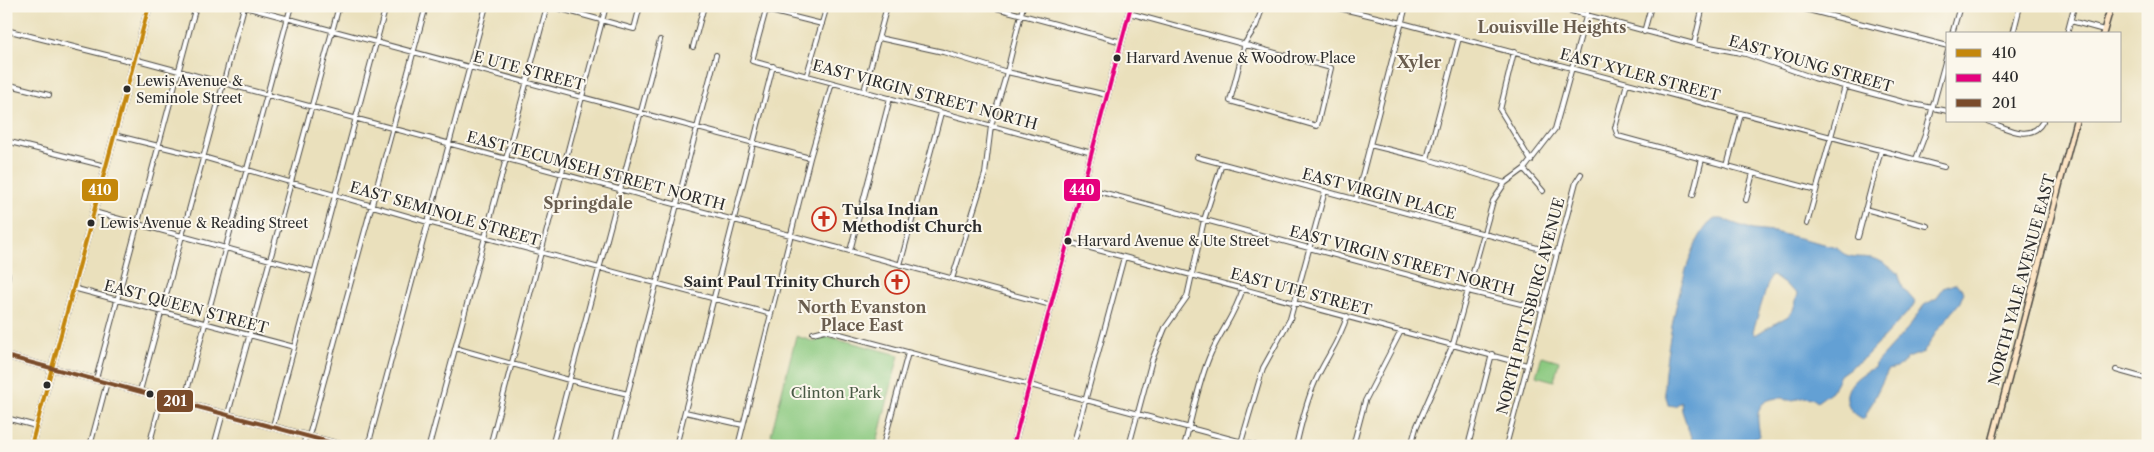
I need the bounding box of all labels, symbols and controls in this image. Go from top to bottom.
district label: Louisville Heights [1478,17,1626,37]
street label: EAST YOUNG STREET [1727,31,1896,96]
legend [1946,32,2122,122]
text: 410 [1992,43,2016,62]
street label: EAST XYLER STREET [1558,44,1723,105]
street label: E UTE STREET [471,47,588,95]
place label: Harvard Avenue & Woodrow Place [1126,49,1356,67]
district label: Xyler [1396,52,1442,72]
marker: Harvard Avenue & Woodrow Place [1112,53,1122,63]
street label: EAST VIRGIN STREET NORTH [811,55,1040,134]
text: 440 [1992,67,2019,86]
place label: Lewis Avenue & Seminole Street [136,72,243,107]
marker: Lewis Avenue & Seminole Street [122,84,132,94]
text: 201 [1992,93,2017,112]
street label: EAST TECUMSEH STREET NORTH [465,127,728,214]
street label: EAST VIRGIN PLACE [1300,164,1458,223]
street label: NORTH YALE AVENUE EAST [1984,171,2059,388]
street label: EAST SEMINOLE STREET [348,177,543,250]
line badge: 410 [81,178,119,202]
line badge: 440 [1063,178,1101,202]
text: 410 [88,181,112,199]
text: 440 [1069,181,1095,199]
district label: Springdale [543,193,633,213]
street label: NORTH PITTSBURG AVENUE [1492,195,1569,416]
place label: Tulsa Indian Methodist Church [842,200,983,236]
church icon: Tulsa Indian Methodist Church [811,206,837,232]
place label: Lewis Avenue & Reading Street [100,214,308,232]
marker: Lewis Avenue & Reading Street [86,218,96,228]
street label: EAST VIRGIN STREET NORTH [1288,221,1517,300]
place label: Harvard Avenue & Ute Street [1077,232,1269,250]
marker: Harvard Avenue & Ute Street [1063,236,1073,246]
street label: EAST UTE STREET [1228,264,1375,320]
church icon: Saint Paul Trinity Church [884,269,910,295]
place label: Saint Paul Trinity Church [684,272,881,291]
street label: EAST QUEEN STREET [102,275,271,338]
district label: North Evanston Place East [797,297,927,335]
unlabelled marker [42,380,52,390]
park label: Clinton Park [791,383,883,402]
unlabelled marker [145,389,155,399]
line badge: 201 [156,389,194,413]
text: 201 [163,392,187,410]

